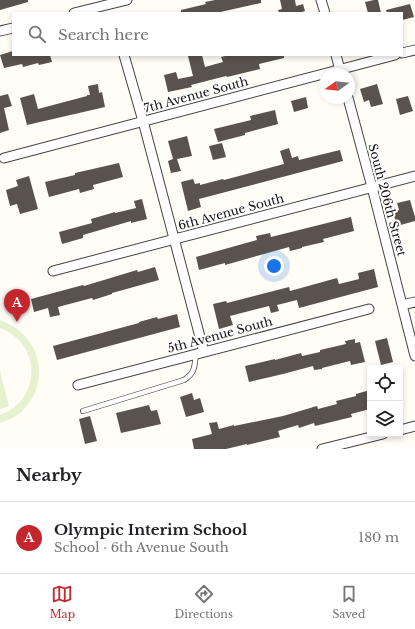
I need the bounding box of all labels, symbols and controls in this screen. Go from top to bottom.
search box [12,12,403,56]
icon: search [26,23,48,45]
text: Search here [58,25,149,44]
north arrow [319,68,355,104]
street label: 7th Avenue South [142,73,250,116]
street label: South 206th Street [365,142,410,258]
street label: 6th Avenue South [176,190,285,233]
your location [264,256,284,276]
pin: A [4,289,30,322]
street label: 5th Avenue South [166,313,274,356]
map controls [367,365,403,437]
button: locate [367,365,403,401]
button: layers [367,401,403,437]
text: Nearby [16,465,82,486]
text: Olympic Interim School [54,520,247,539]
text: A [24,529,34,546]
text: 180 m [358,529,399,546]
text: School · 6th Avenue South [54,539,229,556]
tab: Map [50,583,75,621]
tab: Directions [174,583,233,621]
tab: Saved [332,583,365,621]

